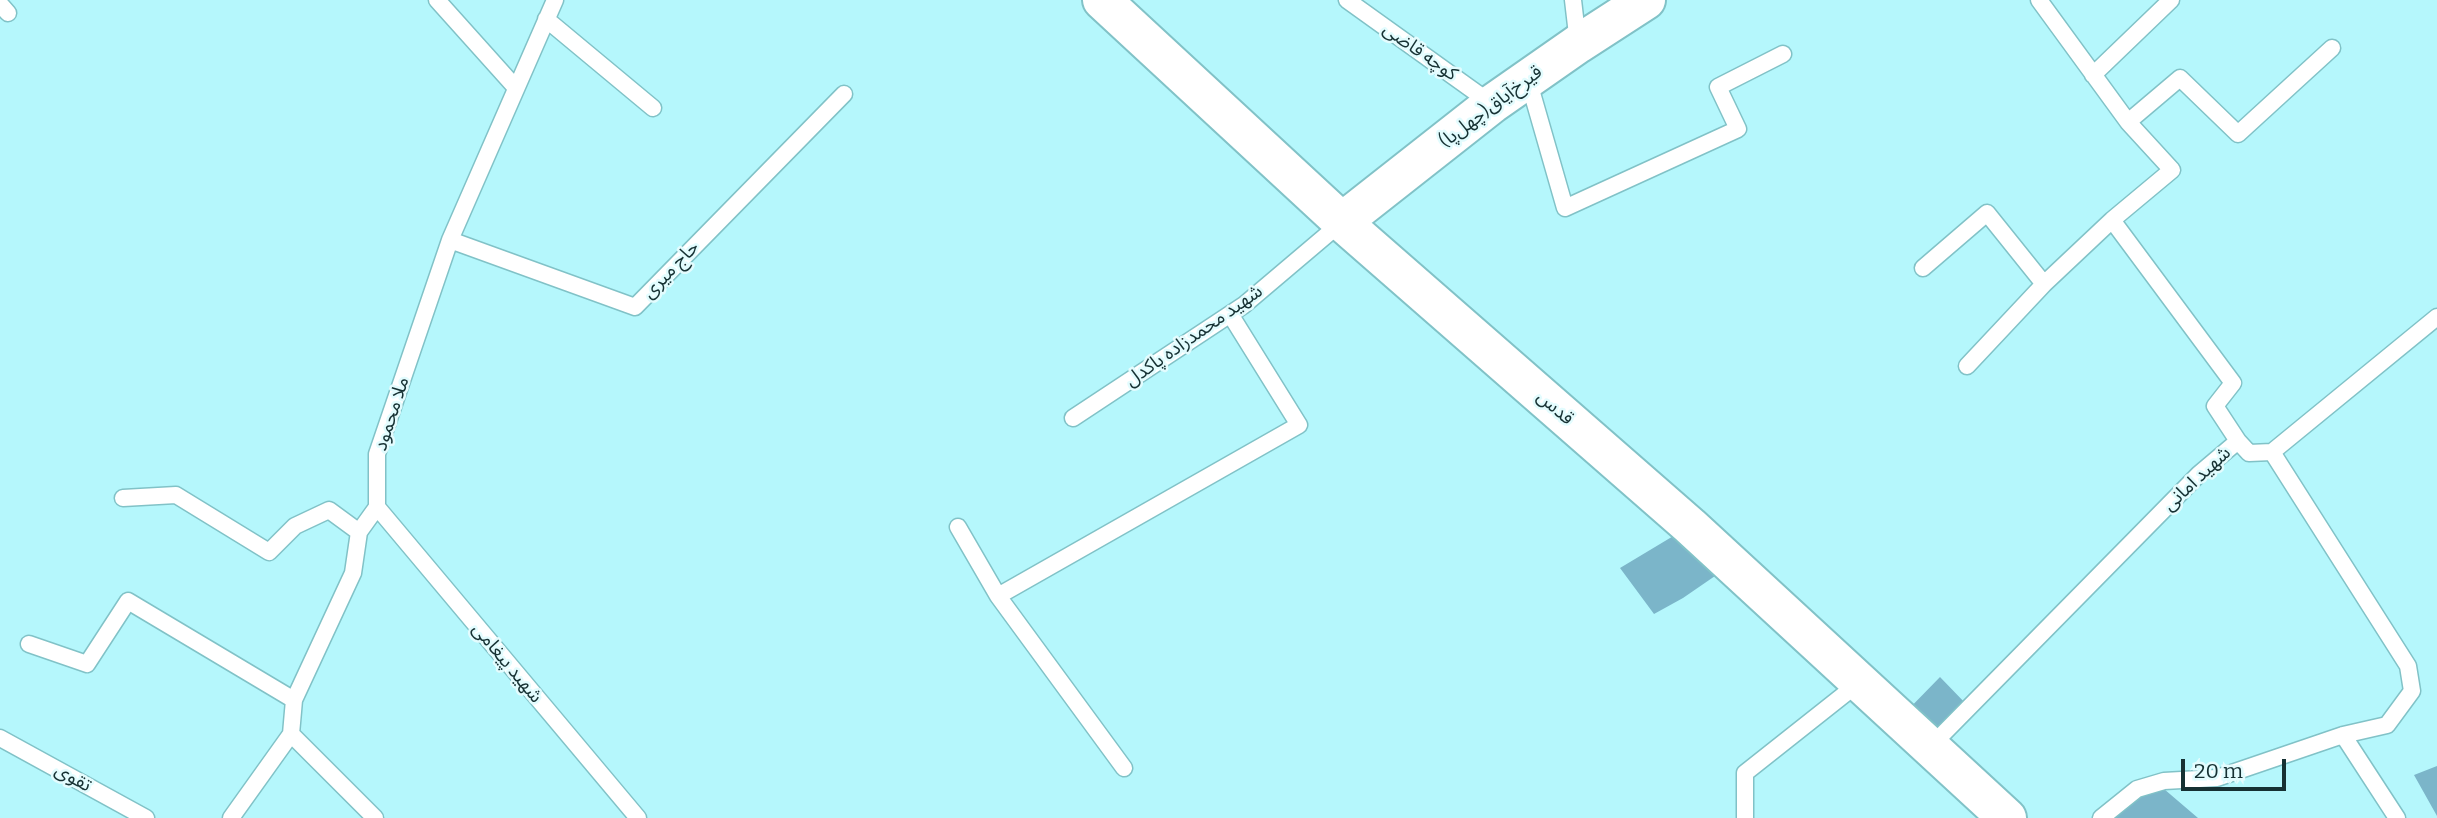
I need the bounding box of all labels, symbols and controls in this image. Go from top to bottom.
street label: کوچه قاضی [1378,18,1462,86]
street label: قیرخ‌آیاق(چهل‌پا) [1435,61,1547,153]
street label: حاج میری [638,236,704,304]
street label: شهید محمدزاده پاکدل [1121,280,1267,392]
street label: ملا محمود [369,374,415,454]
street label: قدس [1532,386,1578,430]
street label: شهید امانی [2158,442,2236,516]
street label: شهید پیغامی [467,618,547,708]
scale bar [2185,744,2290,788]
text: 20 m [2194,758,2243,784]
street label: تقوی [51,759,95,797]

